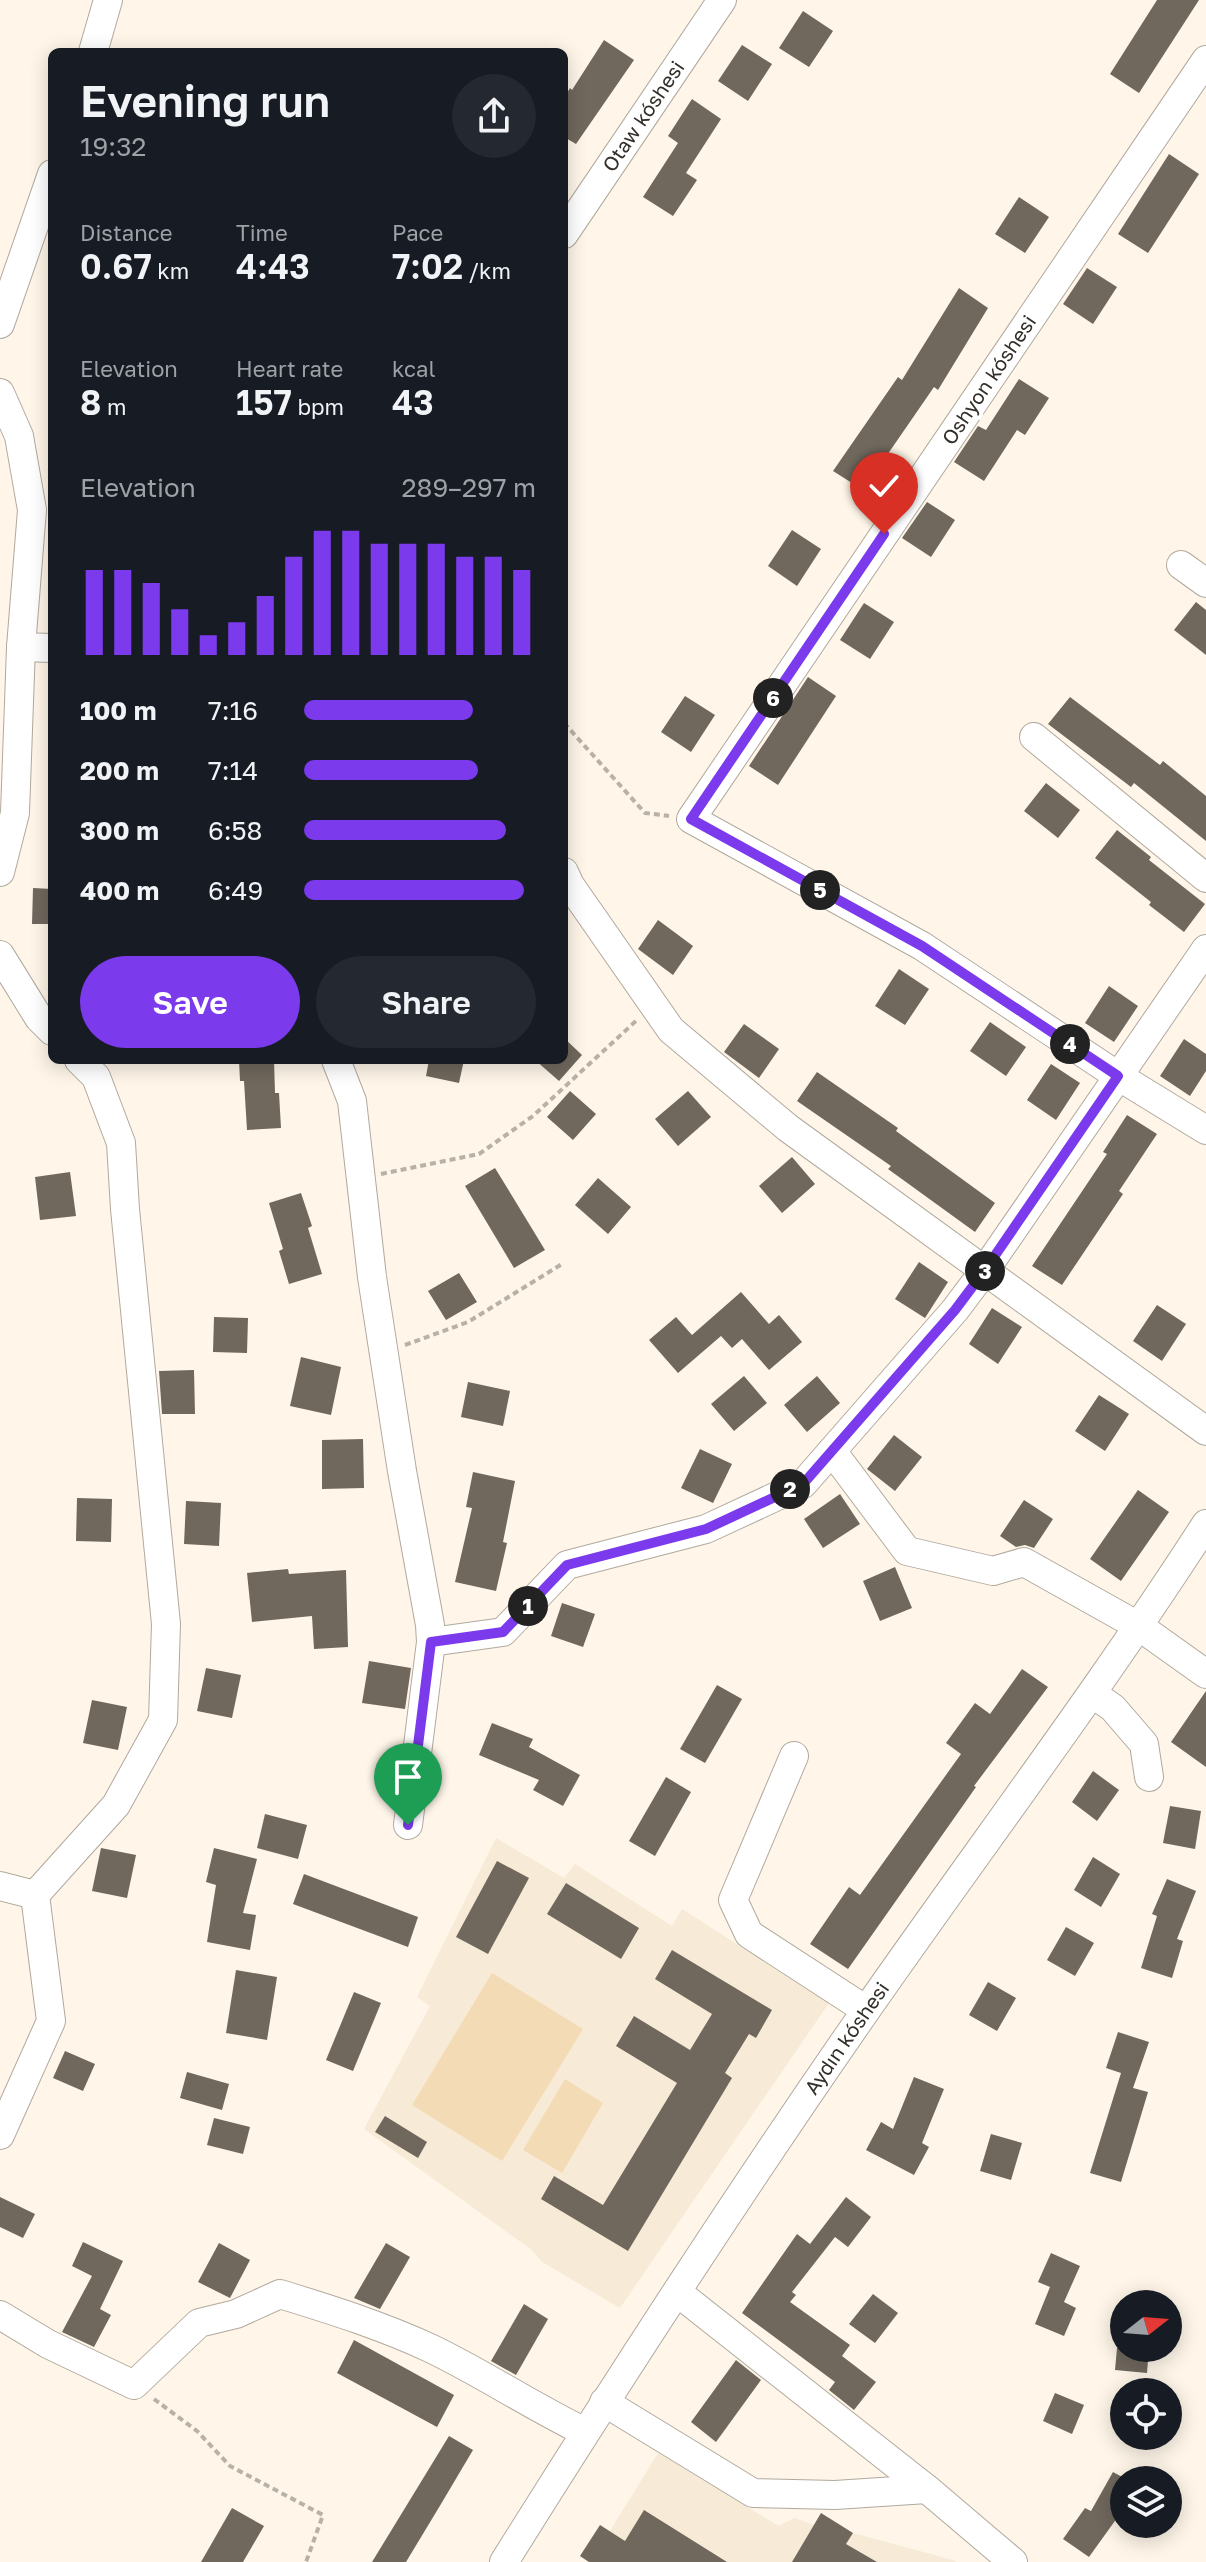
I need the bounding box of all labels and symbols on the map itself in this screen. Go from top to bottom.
street label: Otaw kóshesi [597,56,689,176]
street label: Oshyon kóshesi [936,310,1040,449]
pin [850,452,918,534]
pin: 6 [753,678,793,718]
pin: 5 [800,870,840,910]
pin: 4 [1050,1024,1090,1064]
pin: 3 [965,1251,1005,1291]
pin: 2 [770,1469,810,1509]
pin: 1 [508,1586,548,1626]
pin [374,1743,442,1825]
street label: Aydın kóshesi [799,1977,893,2099]
north arrow [1110,2290,1182,2362]

